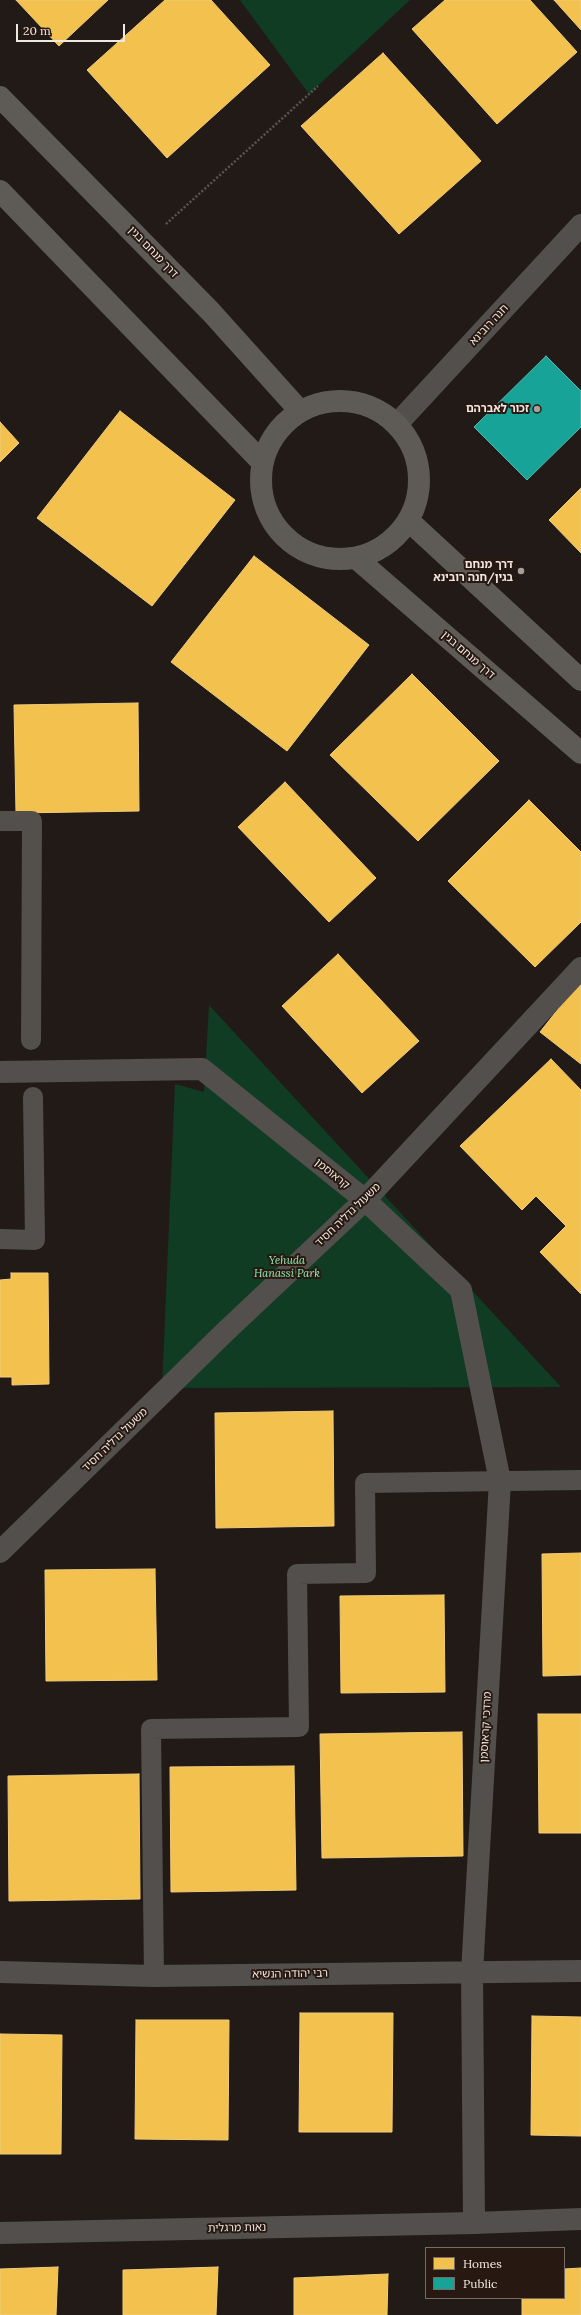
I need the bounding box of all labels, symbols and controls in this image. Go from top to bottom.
scale bar [18,16,127,42]
text: 20 m [23,23,51,38]
street label: דרך מנחם בגין [125,224,181,280]
street label: חנה רובינא [467,302,511,348]
place label: זכור לאברהם [466,402,529,416]
marker: זכור לאברהם [532,404,542,414]
place label: דרך מנחם בגין/חנה רובינא [433,558,513,584]
marker: דרך מנחם בגין/חנה רובינא [516,566,526,576]
street label: דרך מנחם בגין [439,628,497,682]
street label: קראוסמן [312,1156,352,1192]
street label: משעול גדליה חסיד [313,1180,383,1250]
park label: Yehuda Hanassi Park [254,1254,320,1280]
street label: משעול גדליה חסיד [80,1405,150,1475]
street label: מרדכי קראוסמן [478,1691,494,1763]
street label: רבי יהודה הנשיא [252,1967,328,1981]
street label: נאות מרגלית [208,2221,266,2235]
legend [425,2247,565,2299]
text: Homes [463,2256,502,2271]
text: Public [463,2276,497,2291]

